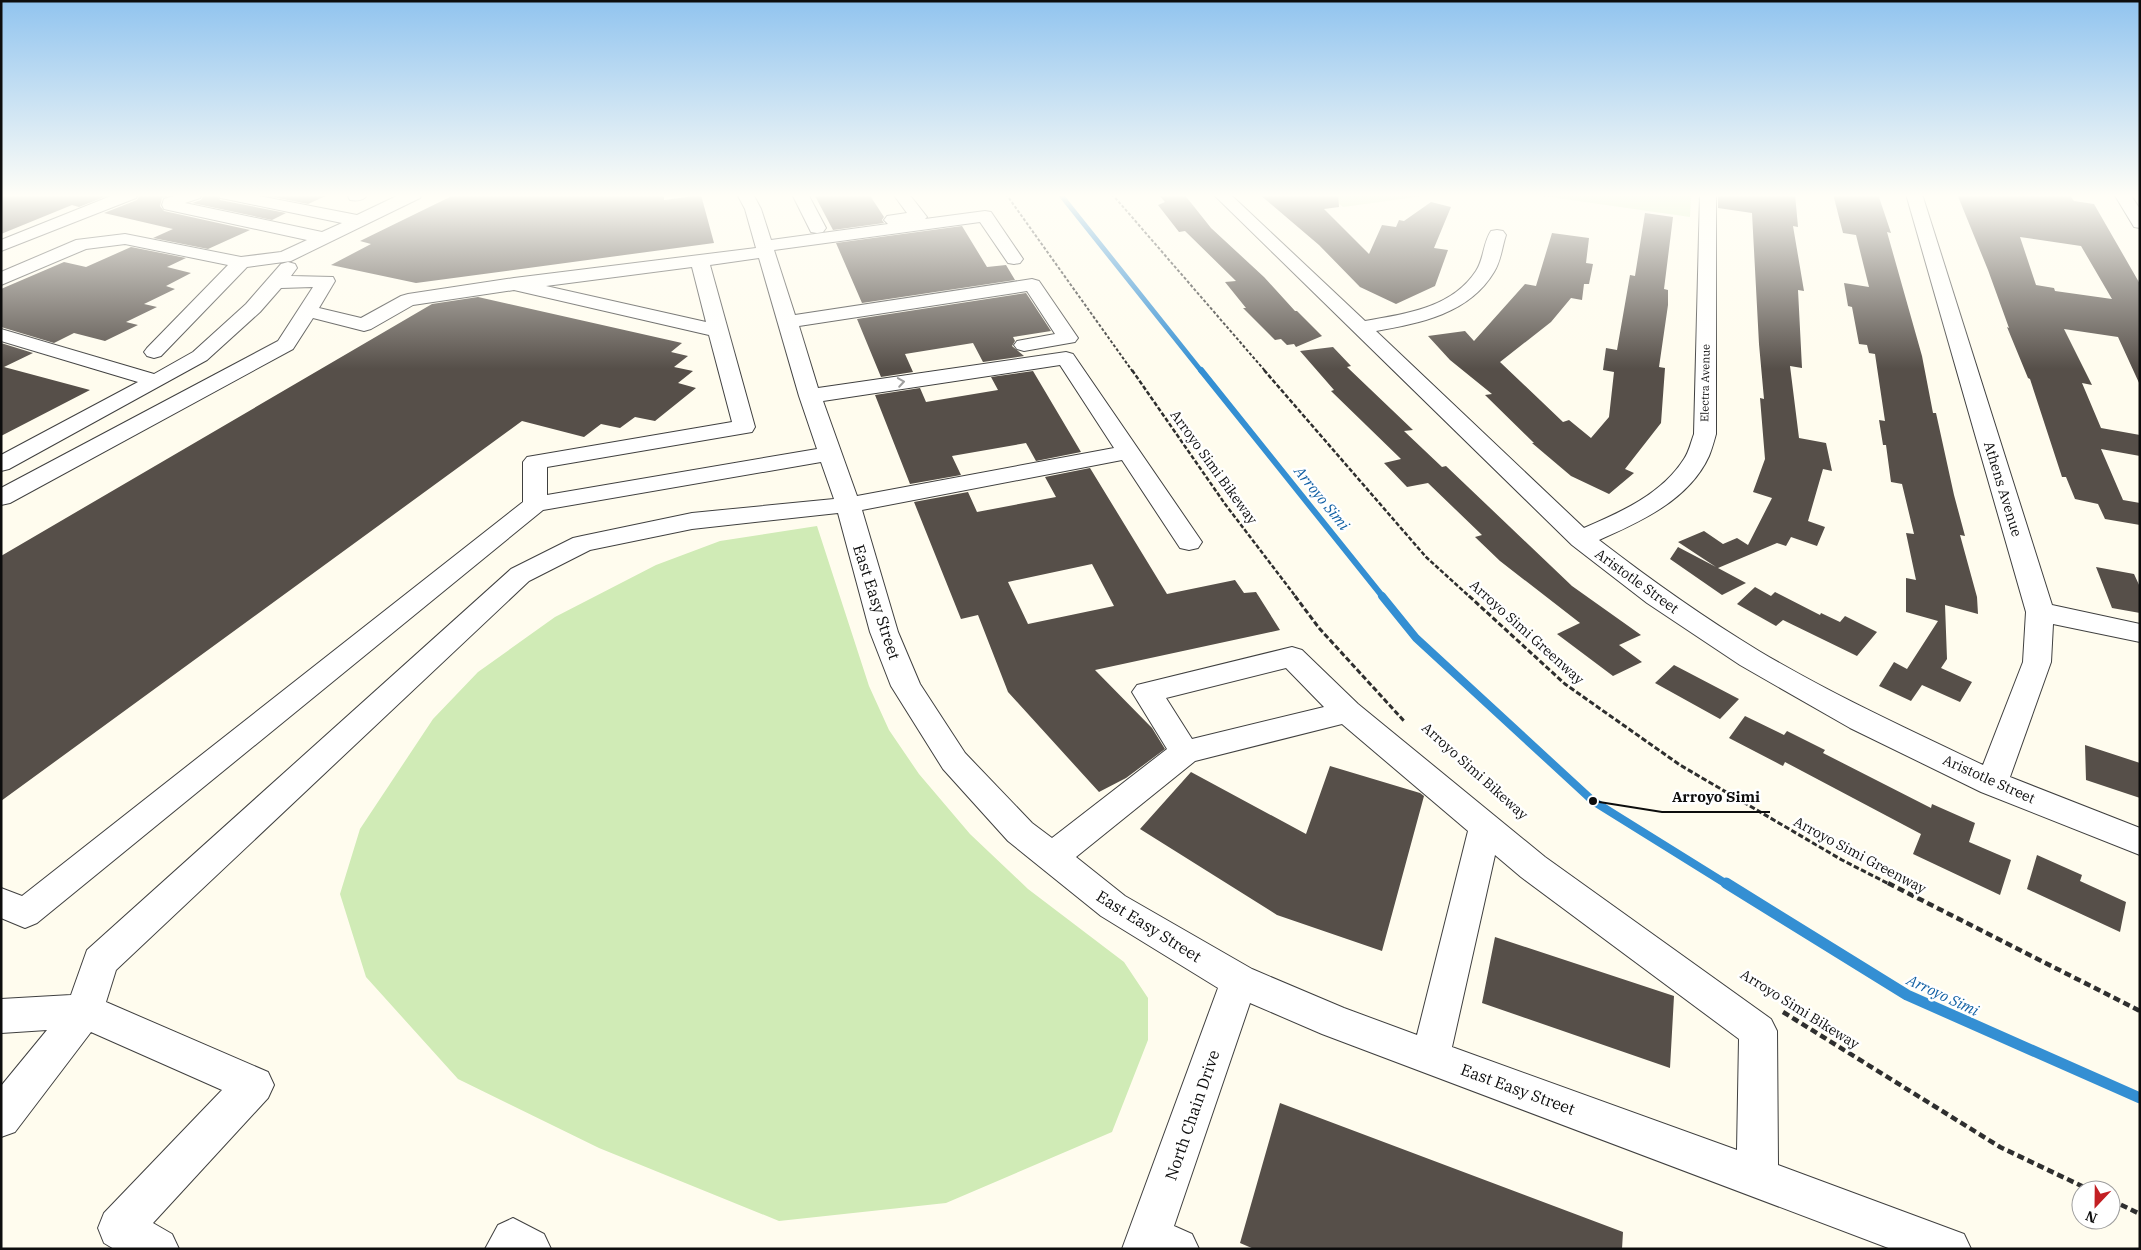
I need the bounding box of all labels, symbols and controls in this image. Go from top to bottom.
street label: Electra Avenue [1697,344,1713,422]
one-way arrow [897,377,906,387]
street label: Arroyo Simi Bikeway [1166,406,1262,528]
street label: Athens Avenue [1980,439,2026,539]
water label: Arroyo Simi [1290,461,1354,534]
street label: East Easy Street [849,542,905,662]
street label: Aristotle Street [1592,545,1682,617]
street label: Arroyo Simi Greenway [1466,576,1588,688]
street label: Arroyo Simi Bikeway [1418,718,1532,824]
street label: Aristotle Street [1940,751,2038,807]
callout: Arroyo Simi [1662,782,1770,812]
text: Arroyo Simi [1672,787,1760,806]
street label: Arroyo Simi Greenway [1791,812,1930,898]
street label: East Easy Street [1093,886,1205,966]
street label: Arroyo Simi Bikeway [1737,965,1863,1053]
water label: Arroyo Simi [1903,970,1982,1020]
street label: North Chain Drive [1160,1047,1224,1183]
street label: East Easy Street [1458,1059,1578,1119]
north arrow [2071,1180,2121,1230]
text: N [2083,1207,2100,1227]

